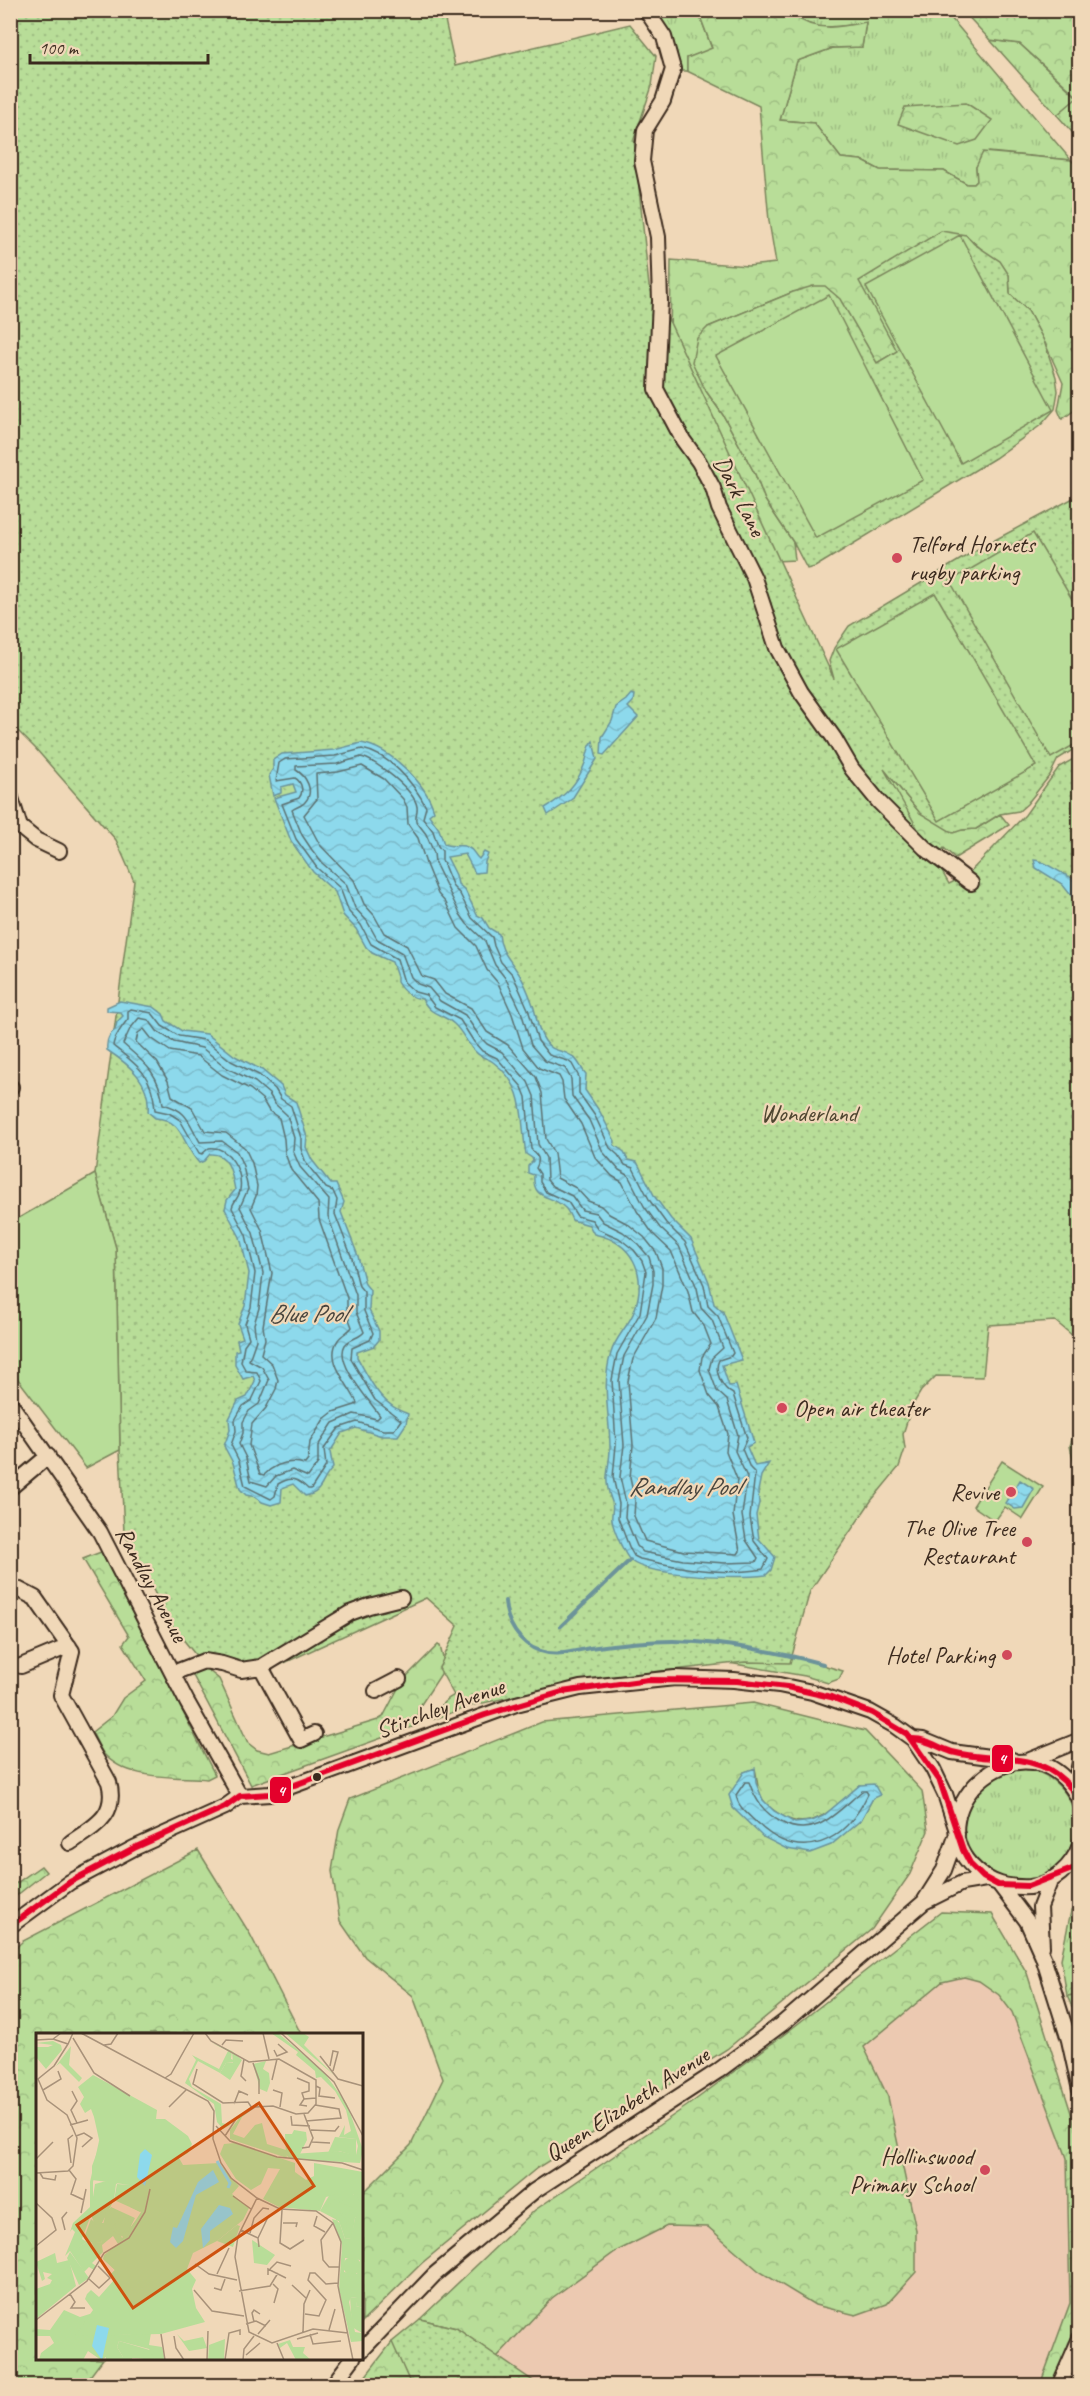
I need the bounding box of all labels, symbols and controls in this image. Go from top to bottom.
scale bar [30,27,208,65]
text: 100 m [39,37,80,59]
street label: Dark Lane [707,451,774,543]
place label: Telford Hornets rugby parking [909,529,1036,587]
marker: Telford Hornets rugby parking [890,551,904,565]
park label: Wonderland [761,1098,861,1128]
water label: Blue Pool [268,1297,354,1330]
place label: Open air theater [794,1393,931,1423]
marker: Open air theater [775,1401,789,1415]
water label: Randlay Pool [629,1470,748,1503]
place label: Revive [950,1477,1001,1507]
marker: Revive [1004,1485,1018,1499]
place label: The Olive Tree Restaurant [903,1513,1017,1571]
street label: Randlay Avenue [109,1521,196,1649]
marker: The Olive Tree Restaurant [1020,1535,1034,1549]
place label: Hotel Parking [886,1640,996,1670]
marker: Hotel Parking [1000,1648,1014,1662]
street label: Stirchley Avenue [372,1670,510,1745]
line badge: 4 [991,1744,1014,1773]
text: 4 [998,1749,1007,1769]
unlabelled marker [311,1771,323,1783]
line badge: 4 [269,1776,292,1804]
text: 4 [277,1781,286,1801]
inset map [36,2033,363,2360]
street label: Queen Elizabeth Avenue [539,2039,717,2168]
place label: Hollinswood Primary School [850,2141,977,2199]
marker: Hollinswood Primary School [978,2163,992,2177]

